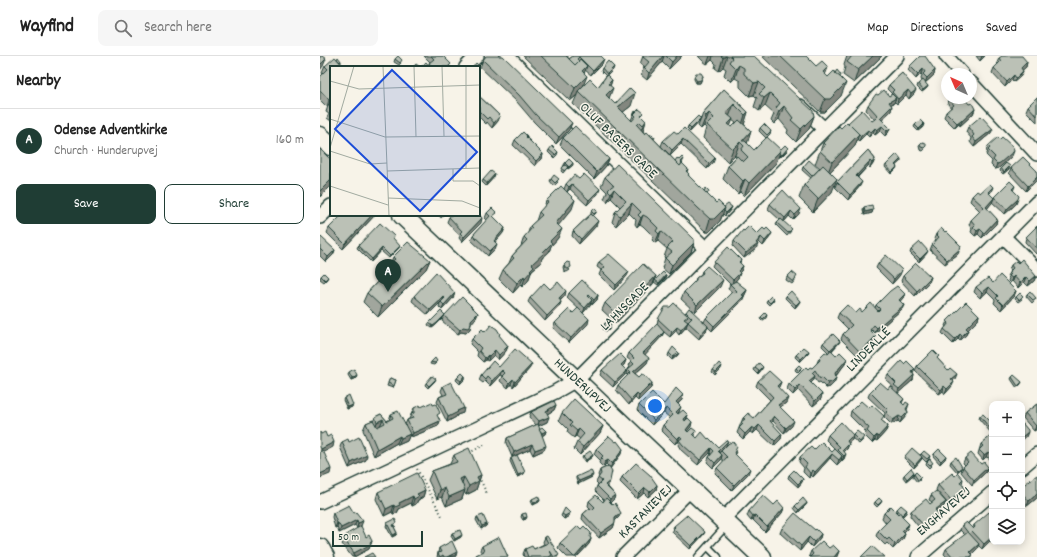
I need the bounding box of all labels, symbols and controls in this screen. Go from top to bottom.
search box [98,10,378,46]
text: Wayfind [20,14,74,41]
icon: search [112,17,134,39]
text: Search here [144,17,212,39]
text: Map [867,18,889,38]
text: Directions [911,18,964,38]
text: Saved [986,18,1017,38]
inset map [330,66,480,216]
north arrow [941,68,977,104]
text: Nearby [16,70,60,94]
street label: OLUF BAGERS GADE [574,98,662,184]
text: Odense Adventkirke [54,120,167,142]
text: A [25,131,33,150]
text: 160 m [276,131,304,150]
text: Church · Hunderupvej [54,142,158,161]
button: Save [16,184,156,224]
button: Share [164,184,304,224]
pin: A [375,259,401,292]
street label: LAHNSGADE [596,278,654,336]
street label: LINDEALLÉ [842,323,896,377]
street label: HUNDERUPVEJ [549,354,615,418]
your location [645,396,665,416]
map controls [989,401,1025,545]
button: + [989,401,1025,437]
button: − [989,437,1025,473]
button: locate [989,473,1025,509]
street label: KASTANIEVEJ [614,480,678,544]
street label: ENGHAVEVEJ [912,483,976,541]
button: layers [989,509,1025,545]
scale bar [332,529,423,548]
text: 50 m [338,530,359,546]

